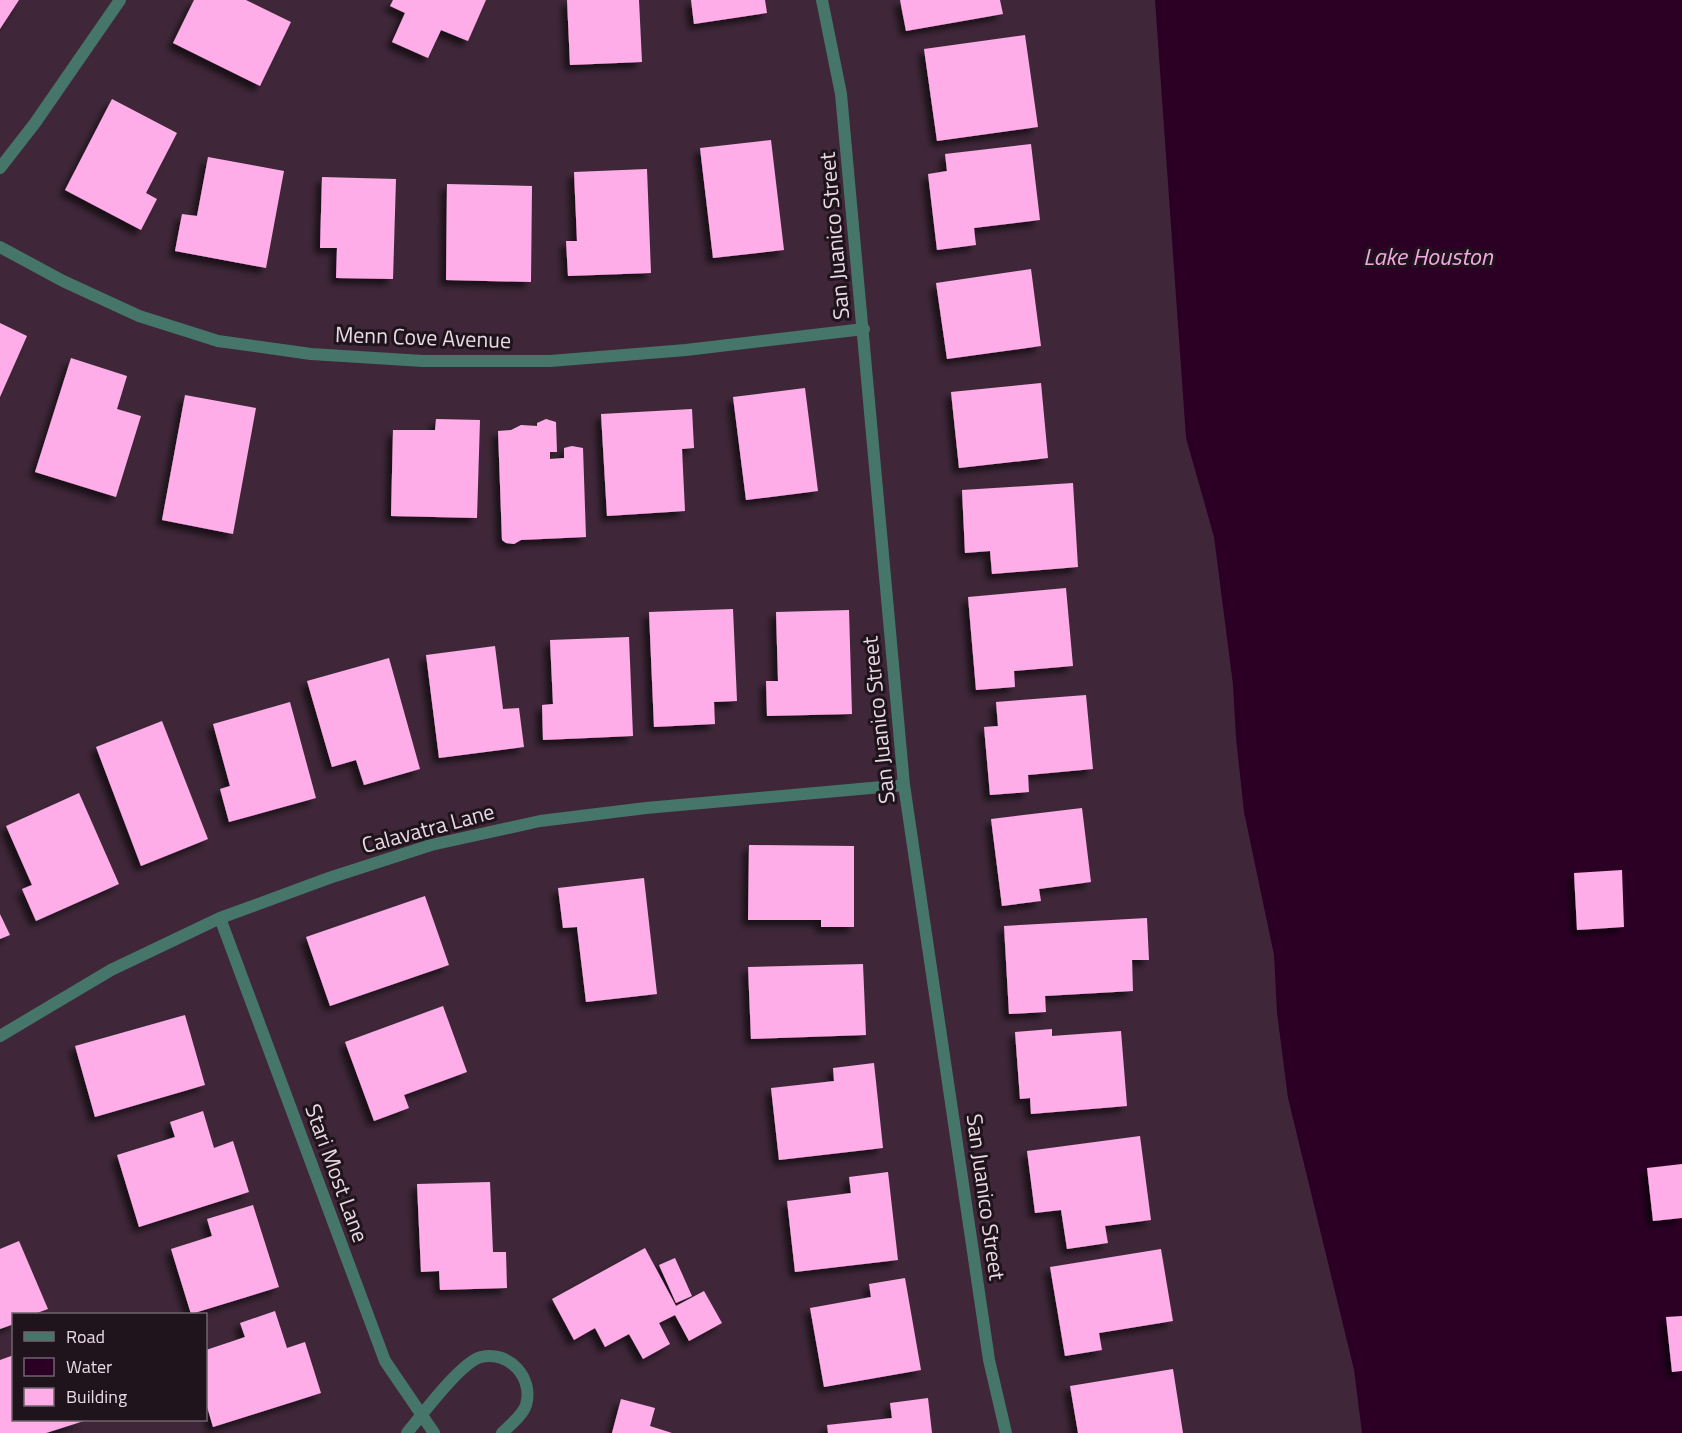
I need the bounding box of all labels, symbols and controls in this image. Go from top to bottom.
street label: San Juanico Street [810,151,858,321]
water label: Lake Houston [1363,238,1494,274]
street label: Menn Cove Avenue [334,317,512,357]
street label: San Juanico Street [852,634,904,805]
street label: Calavatra Lane [358,794,498,862]
street label: Stari Most Lane [296,1099,378,1247]
street label: San Juanico Street [957,1111,1015,1283]
legend [12,1313,207,1421]
text: Road [66,1323,105,1350]
text: Water [66,1353,112,1380]
text: Building [66,1383,127,1410]

